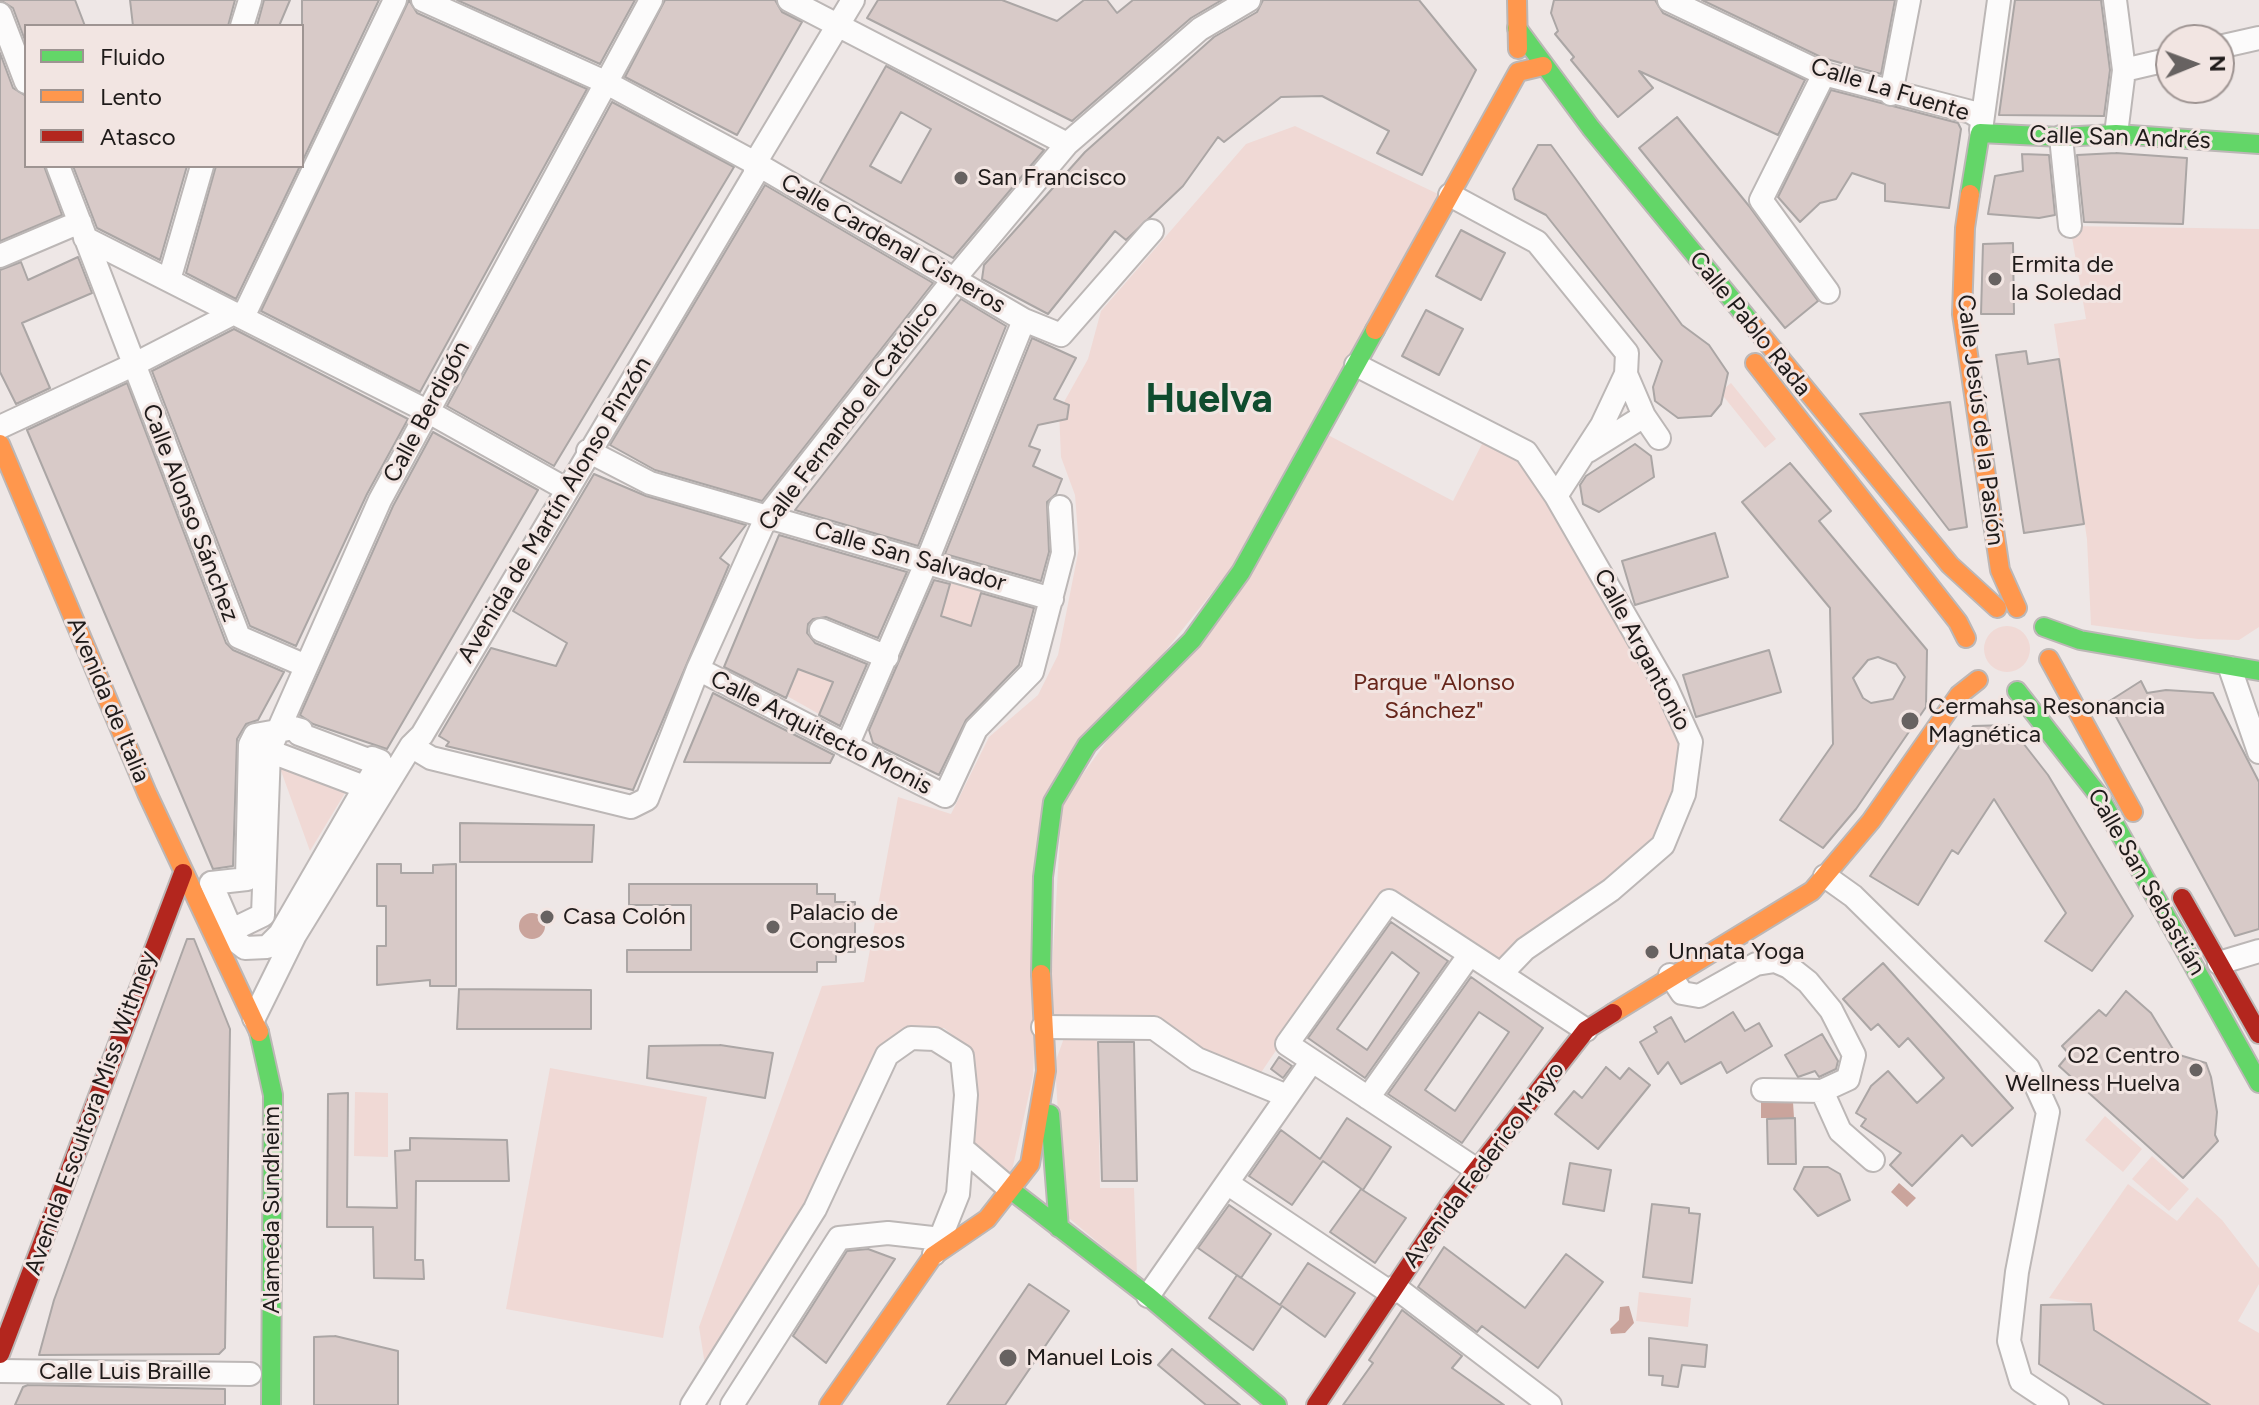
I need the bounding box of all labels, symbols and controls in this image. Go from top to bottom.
legend [24,24,304,168]
north arrow [2155,24,2235,104]
text: Fluido [100,42,165,71]
street label: Calle La Fuente [1807,52,1973,128]
text: N [2204,55,2231,72]
text: Lento [100,82,162,111]
street label: Calle San Andrés [2029,120,2211,156]
text: Atasco [100,122,176,151]
place label: San Francisco [977,164,1126,192]
street label: Calle Cardenal Cisneros [776,168,1010,320]
marker: San Francisco [952,169,970,187]
street label: Calle Pablo Rada [1683,246,1817,402]
place label: Ermita de la Soledad [2011,251,2122,307]
marker: Ermita de la Soledad [1986,270,2004,288]
street label: Calle Jesús de la Pasión [1950,293,2010,547]
street label: Calle Fernando el Católico [753,295,945,537]
street label: Calle Berdigón [378,336,476,488]
street label: Avenida de Martín Alonso Pinzón [452,352,658,668]
district label: Huelva [1145,376,1273,424]
street label: Calle Alonso Sánchez [135,400,245,626]
street label: Calle San Salvador [811,516,1009,598]
street label: Calle Argantonio [1587,564,1697,736]
street label: Avenida de Italia [60,613,156,787]
street label: Calle Arquitecto Monis [705,665,937,801]
park label: Parque "Alonso Sánchez" [1353,669,1515,725]
place label: Cermahsa Resonancia Magnética [1928,693,2165,749]
marker: Cermahsa Resonancia Magnética [1899,710,1921,732]
street label: Calle San Sebastián [2081,783,2211,981]
place label: Palacio de Congresos [789,899,905,955]
place label: Casa Colón [563,903,686,931]
marker: Casa Colón [538,908,556,926]
marker: Palacio de Congresos [764,918,782,936]
place label: Unnata Yoga [1668,938,1804,966]
marker: Unnata Yoga [1643,943,1661,961]
street label: Avenida Escultora Miss Withney [19,947,163,1279]
place label: O2 Centro Wellness Huelva [2005,1042,2180,1098]
street label: Avenida Federico Mayo [1397,1056,1571,1274]
marker: O2 Centro Wellness Huelva [2187,1061,2205,1079]
street label: Alameda Sundheim [258,1106,286,1314]
place label: Manuel Lois [1026,1344,1153,1372]
marker: Manuel Lois [997,1347,1019,1369]
street label: Calle Luis Braille [39,1358,211,1386]

